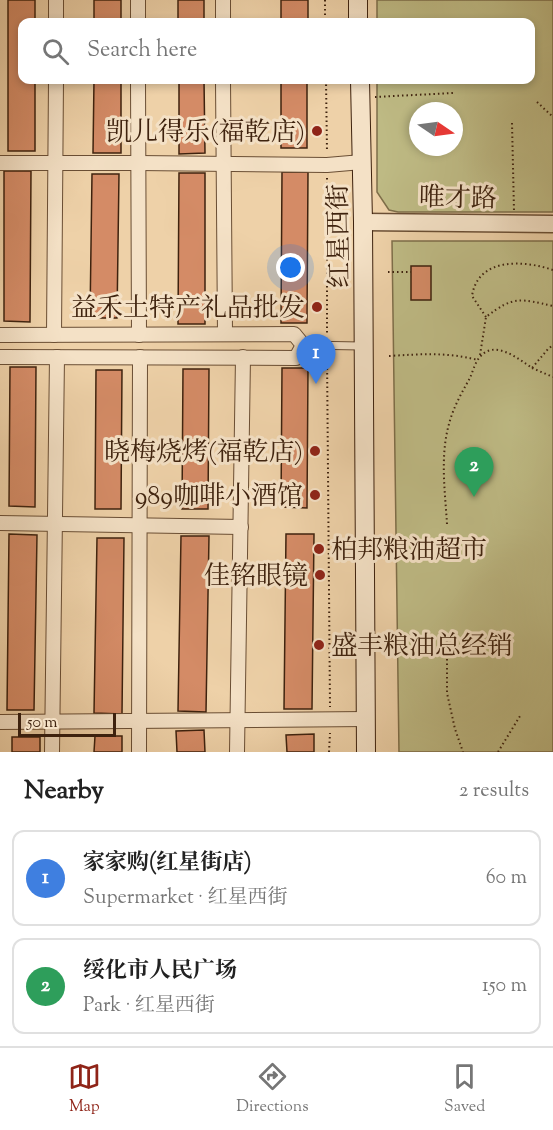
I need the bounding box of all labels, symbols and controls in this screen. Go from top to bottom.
search box [18,18,535,84]
icon: search [39,35,72,68]
text: Search here [87,35,197,67]
north arrow [409,102,463,156]
place label: 凯儿得乐(福乾店) [106,115,305,152]
marker: 凯儿得乐(福乾店) [310,124,324,138]
street label: 唯才路 [419,180,497,219]
street label: 红星西街 [321,184,360,288]
your location [276,253,305,282]
place label: 益禾土特产礼品批发 [71,291,305,328]
marker: 益禾土特产礼品批发 [310,300,324,314]
pin: 1 [296,334,336,384]
place label: 晓梅烧烤(福乾店) [104,435,303,472]
marker: 晓梅烧烤(福乾店) [308,444,322,458]
pin: 2 [454,448,494,497]
place label: 989咖啡小酒馆 [135,479,303,516]
marker: 989咖啡小酒馆 [308,488,322,502]
place label: 柏邦粮油超市 [331,533,487,570]
marker: 柏邦粮油超市 [312,542,326,556]
place label: 佳铭眼镜 [204,559,308,596]
marker: 佳铭眼镜 [313,568,327,582]
place label: 盛丰粮油总经销 [331,629,513,666]
marker: 盛丰粮油总经销 [312,638,326,652]
scale bar [18,710,116,738]
text: 50 m [27,712,58,735]
text: Nearby [24,773,104,810]
text: 2 results [459,777,529,806]
text: 家家购(红星街店) [83,848,251,880]
text: 1 [42,864,49,893]
text: 60 m [486,864,527,893]
text: Supermarket · 红星西街 [83,884,287,913]
text: 绥化市人民广场 [83,956,237,988]
text: 2 [41,972,50,1001]
text: 150 m [482,972,527,1001]
text: Park · 红星西街 [83,992,215,1021]
tab: Map [68,1060,101,1119]
tab: Directions [236,1060,309,1119]
tab: Saved [444,1060,485,1119]

